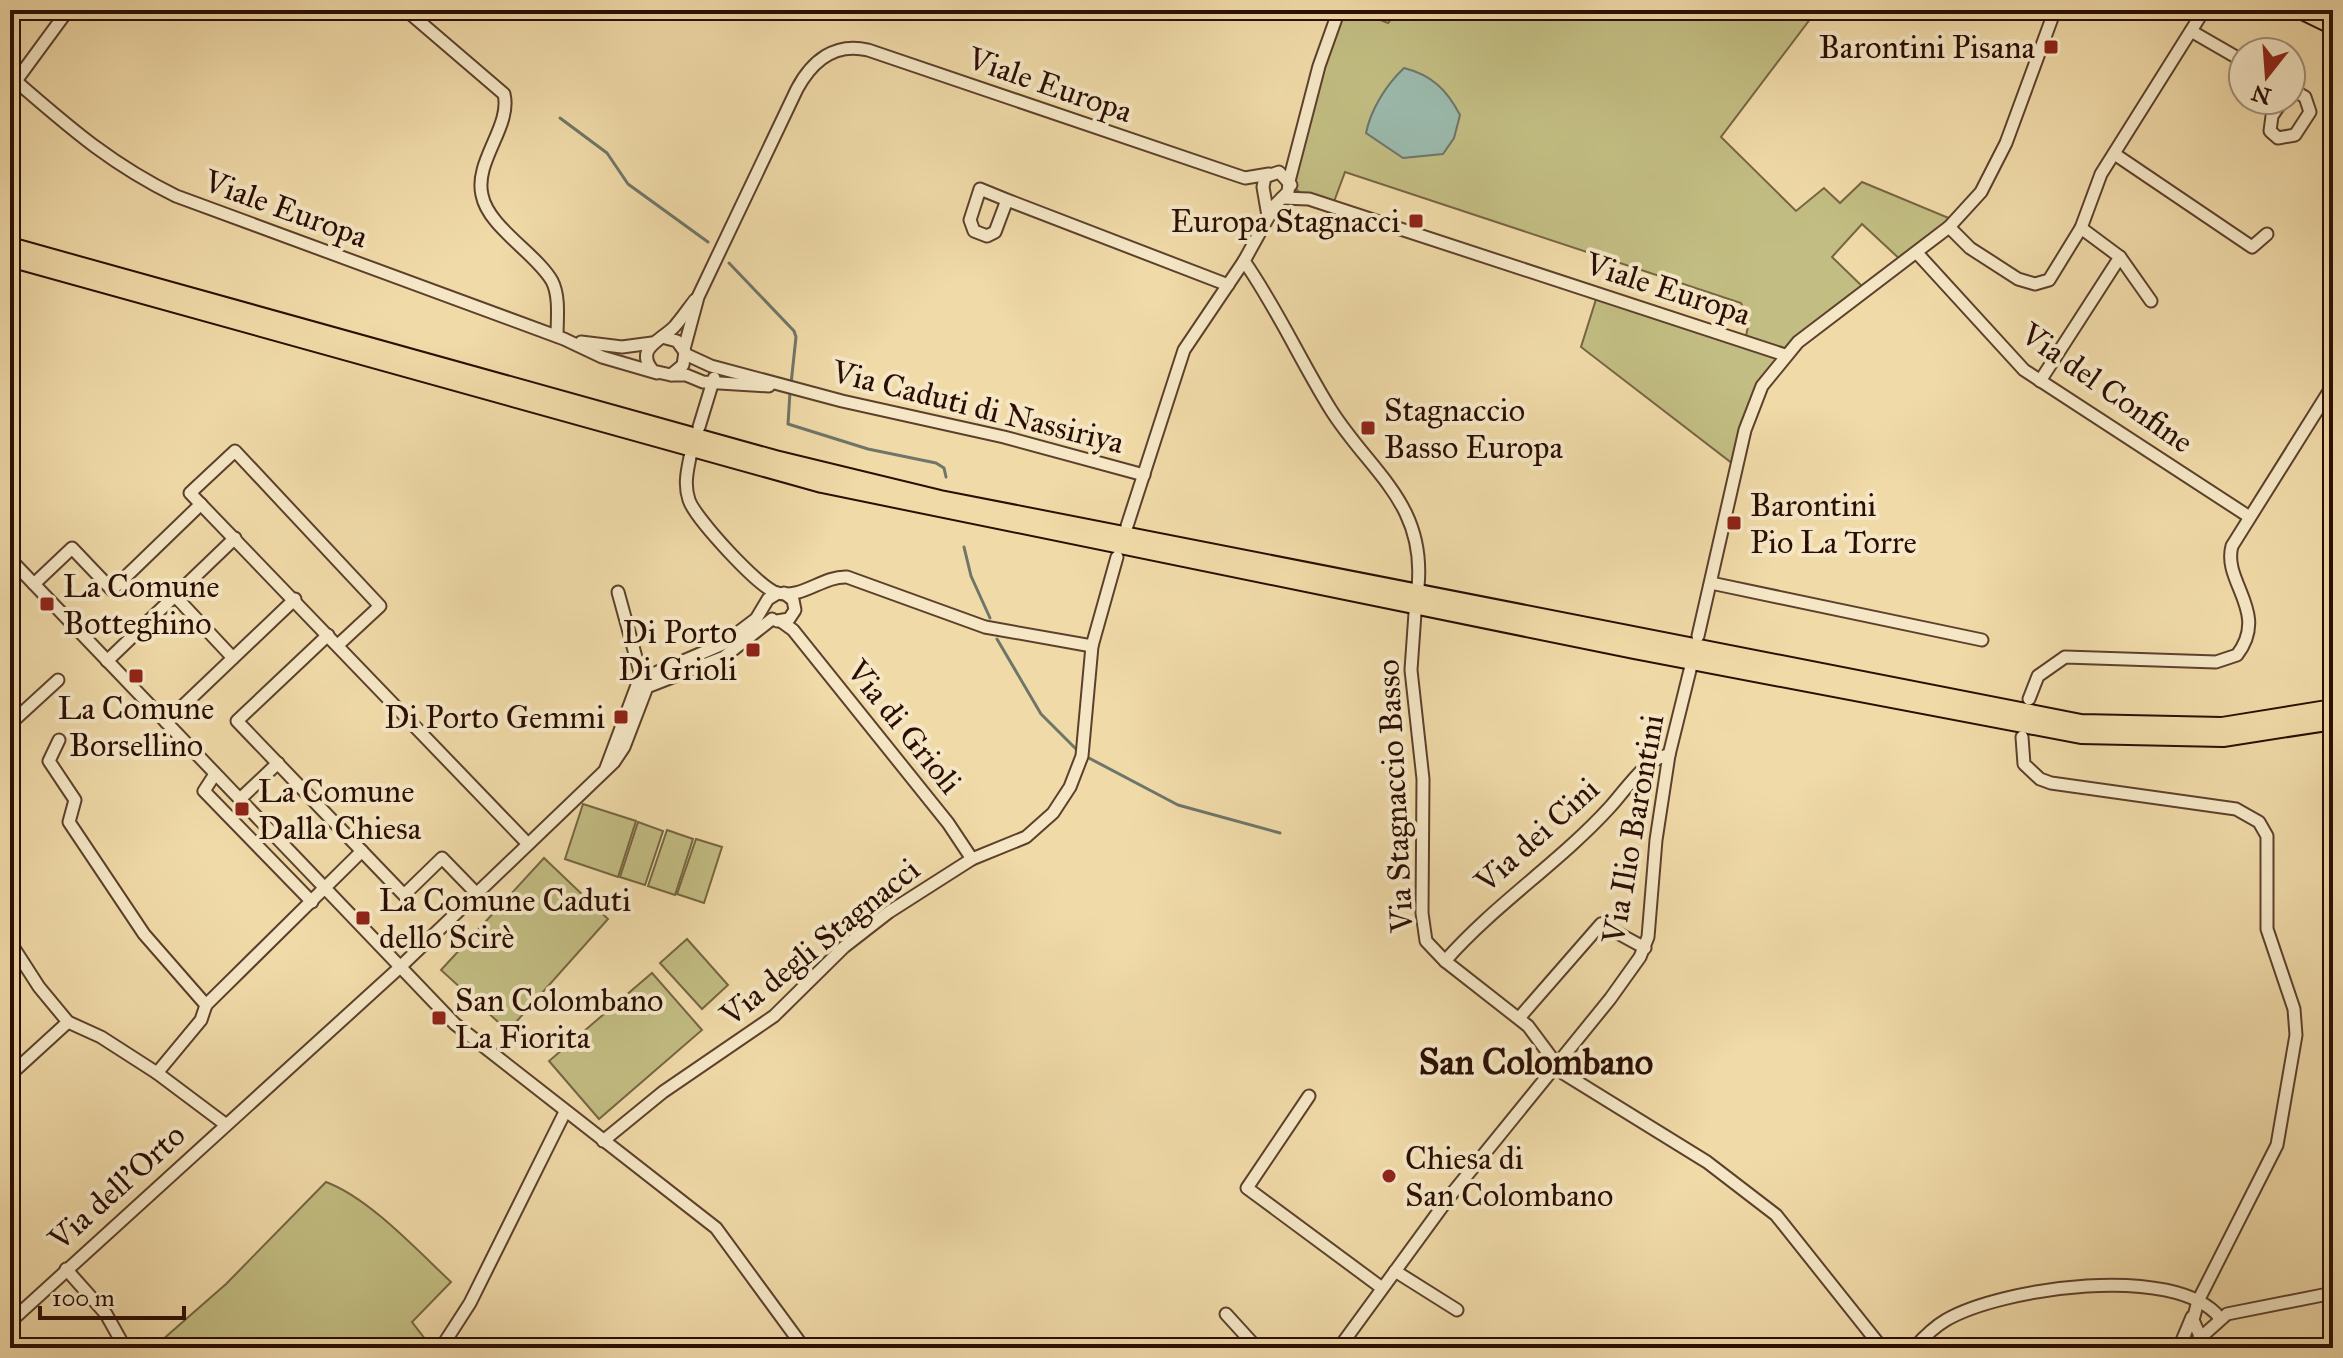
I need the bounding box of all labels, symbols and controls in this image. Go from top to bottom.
place label: Barontini Pisana [1819,28,2035,67]
north arrow [2227,36,2307,116]
street label: Viale Europa [962,38,1138,131]
marker: Barontini Pisana [2042,38,2060,56]
text: N [2248,79,2274,110]
street label: Viale Europa [198,161,373,257]
place label: Europa Stagnacci [1171,202,1400,241]
marker: Europa Stagnacci [1407,212,1425,230]
street label: Viale Europa [1580,244,1756,334]
street label: Via del Confine [2013,314,2201,462]
street label: Via Caduti di Nassiriya [827,352,1128,462]
place label: Stagnaccio Basso Europa [1384,391,1563,467]
marker: Stagnaccio Basso Europa [1359,419,1377,437]
place label: Barontini Pio La Torre [1750,486,1917,562]
marker: Barontini Pio La Torre [1725,514,1743,532]
place label: La Comune Botteghino [63,567,220,643]
marker: La Comune Botteghino [38,595,56,613]
place label: Di Porto Di Grioli [618,613,737,689]
marker: Di Porto Di Grioli [744,641,762,659]
street label: Via di Grioli [838,651,970,802]
street label: Via Stagnaccio Basso [1368,658,1422,935]
marker: La Comune Borsellino [127,667,145,685]
place label: La Comune Borsellino [58,689,214,765]
place label: Di Porto Gemmi [384,698,605,737]
marker: Di Porto Gemmi [612,708,630,726]
street label: Via Ilio Barontini [1593,711,1672,948]
street label: Via dei Cini [1466,769,1607,901]
place label: La Comune Dalla Chiesa [258,772,422,848]
marker: La Comune Dalla Chiesa [233,800,251,818]
street label: Via degli Stagnacci [712,850,928,1035]
place label: La Comune Caduti dello Scirè [379,881,631,957]
marker: La Comune Caduti dello Scirè [354,909,372,927]
place label: San Colombano La Fiorita [455,981,663,1057]
marker: San Colombano La Fiorita [430,1009,448,1027]
district label: San Colombano [1419,1040,1653,1084]
street label: Via dell'Orto [40,1116,193,1259]
place label: Chiesa di San Colombano [1405,1139,1613,1215]
marker: Chiesa di San Colombano [1380,1167,1398,1185]
scale bar [40,1270,184,1320]
text: 100 m [52,1283,115,1313]

